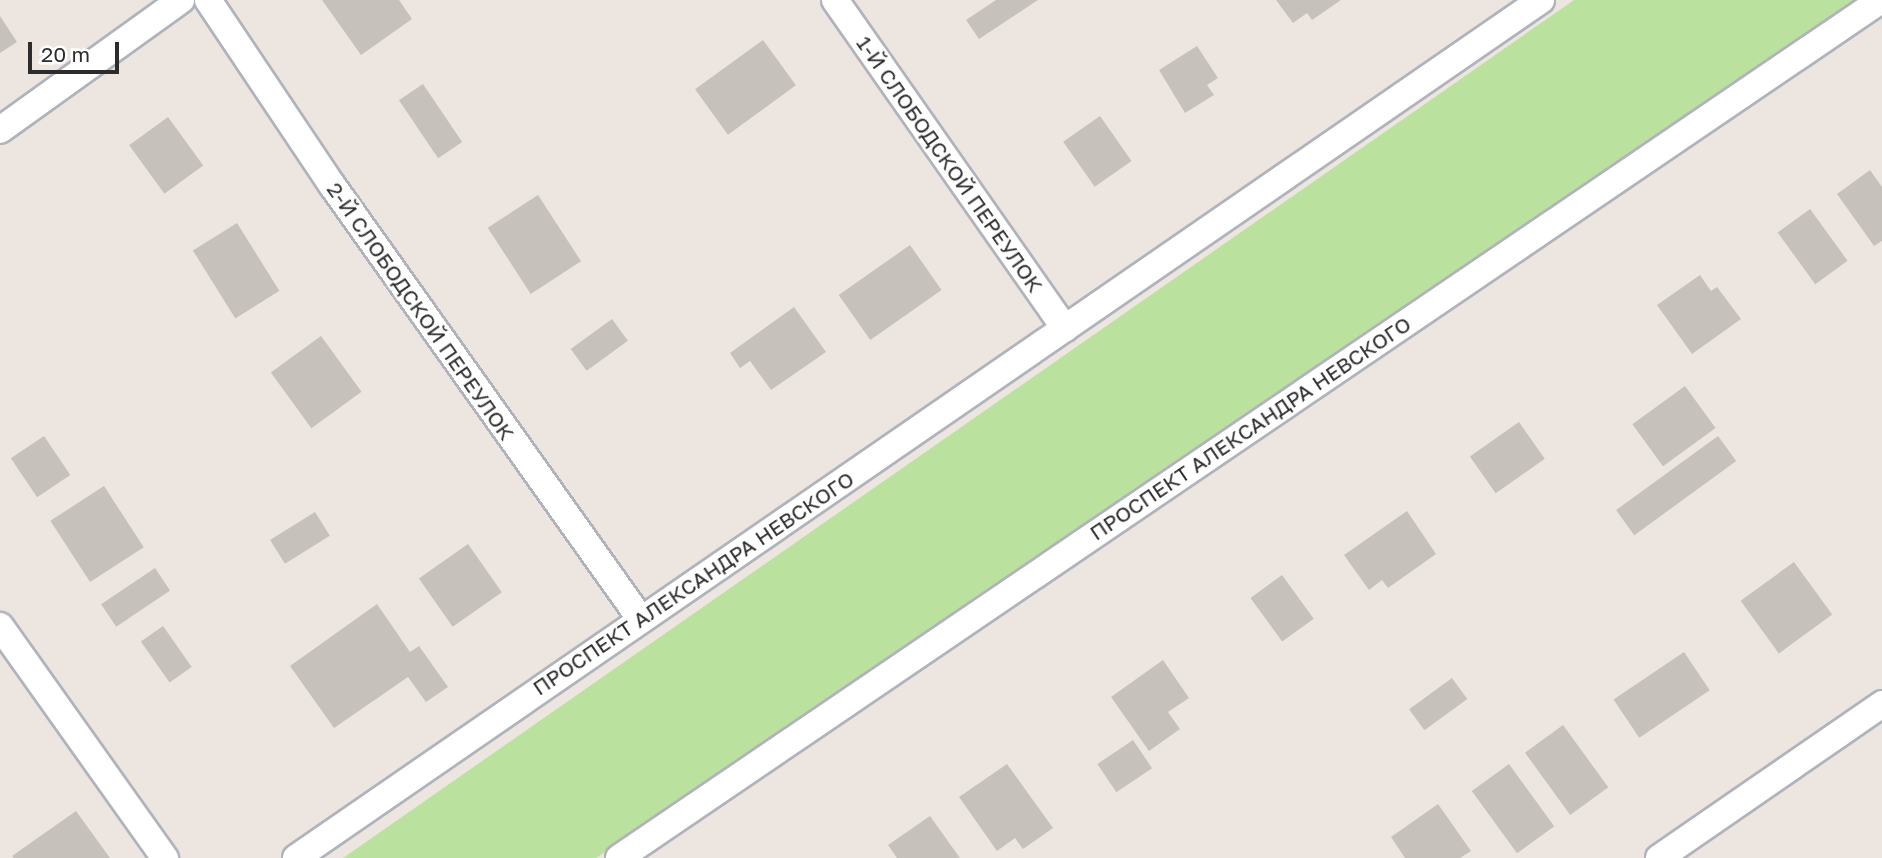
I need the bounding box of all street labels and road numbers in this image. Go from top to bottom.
street label: 1-Й СЛОБОДСКОЙ ПЕРЕУЛОК [852,31,1048,297]
street label: 2-Й СЛОБОДСКОЙ ПЕРЕУЛОК [322,177,520,445]
street label: ПРОСПЕКТ АЛЕКСАНДРА НЕВСКОГО [1085,311,1415,545]
street label: ПРОСПЕКТ АЛЕКСАНДРА НЕВСКОГО [528,466,858,700]

